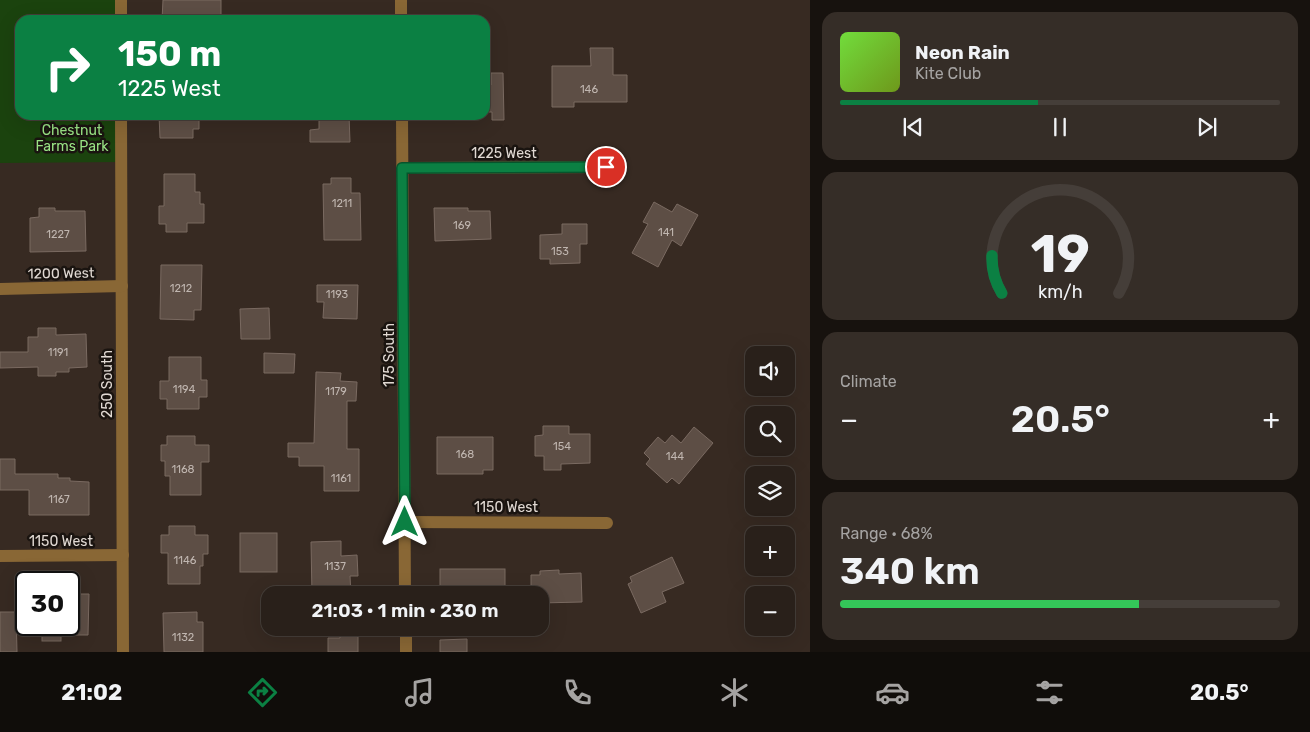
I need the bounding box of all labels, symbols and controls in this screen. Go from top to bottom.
text: 150 m [118,33,221,75]
icon: right [35,35,100,100]
text: Neon Rain [915,41,1010,64]
text: Kite Club [915,64,981,83]
text: 1225 West [118,75,221,102]
house number: 146 [580,83,598,96]
icon: previous [899,113,927,141]
icon: pause [1046,113,1074,141]
icon: next [1193,113,1221,141]
park label: Chestnut Farms Park [36,122,109,155]
street label: 1225 West [471,145,537,162]
pin [585,146,627,188]
icon: arrive [592,153,620,181]
house number: 1211 [332,197,352,210]
house number: 169 [453,219,471,232]
text: 19 [1030,223,1090,285]
house number: 141 [658,226,674,239]
house number: 1227 [46,228,70,241]
house number: 153 [551,245,569,258]
street label: 1200 West [28,264,95,283]
text: km/h [1038,281,1082,302]
house number: 1212 [170,282,192,295]
house number: 1193 [326,288,349,301]
street label: 175 South [381,323,398,387]
house number: 1191 [48,346,68,359]
map controls [745,346,795,636]
button: sound [745,346,795,396]
street label: 250 South [99,350,116,418]
text: Climate [840,372,897,391]
house number: 1194 [173,383,195,396]
house number: 1179 [325,385,347,398]
text: 20.5° [1011,396,1110,442]
text: − [840,403,858,436]
text: + [1263,403,1280,436]
button: search [745,406,795,456]
house number: 154 [553,440,571,453]
house number: 168 [456,448,474,461]
house number: 144 [666,450,684,463]
house number: 1168 [171,463,195,476]
button: layers [745,466,795,516]
house number: 1161 [331,472,351,485]
house number: 1167 [48,493,70,506]
position arrow [378,495,430,547]
street label: 1150 West [474,499,538,516]
text: Range · 68% [840,524,933,543]
button: + [745,526,795,576]
street label: 1150 West [29,533,93,550]
text: 340 km [840,548,980,594]
house number: 1146 [174,554,197,567]
house number: 1137 [324,560,346,573]
speed limit sign: 30 [15,571,80,636]
button: − [745,586,795,636]
text: 21:03 · 1 min · 230 m [311,599,499,622]
house number: 1132 [172,631,194,644]
icon: directions [245,675,280,710]
icon: music [402,675,437,710]
icon: phone [560,675,595,710]
icon: climate [717,675,752,710]
icon: car [875,675,910,710]
icon: filters [1032,675,1067,710]
text: 21:02 [61,679,122,706]
text: 20.5° [1190,679,1249,706]

